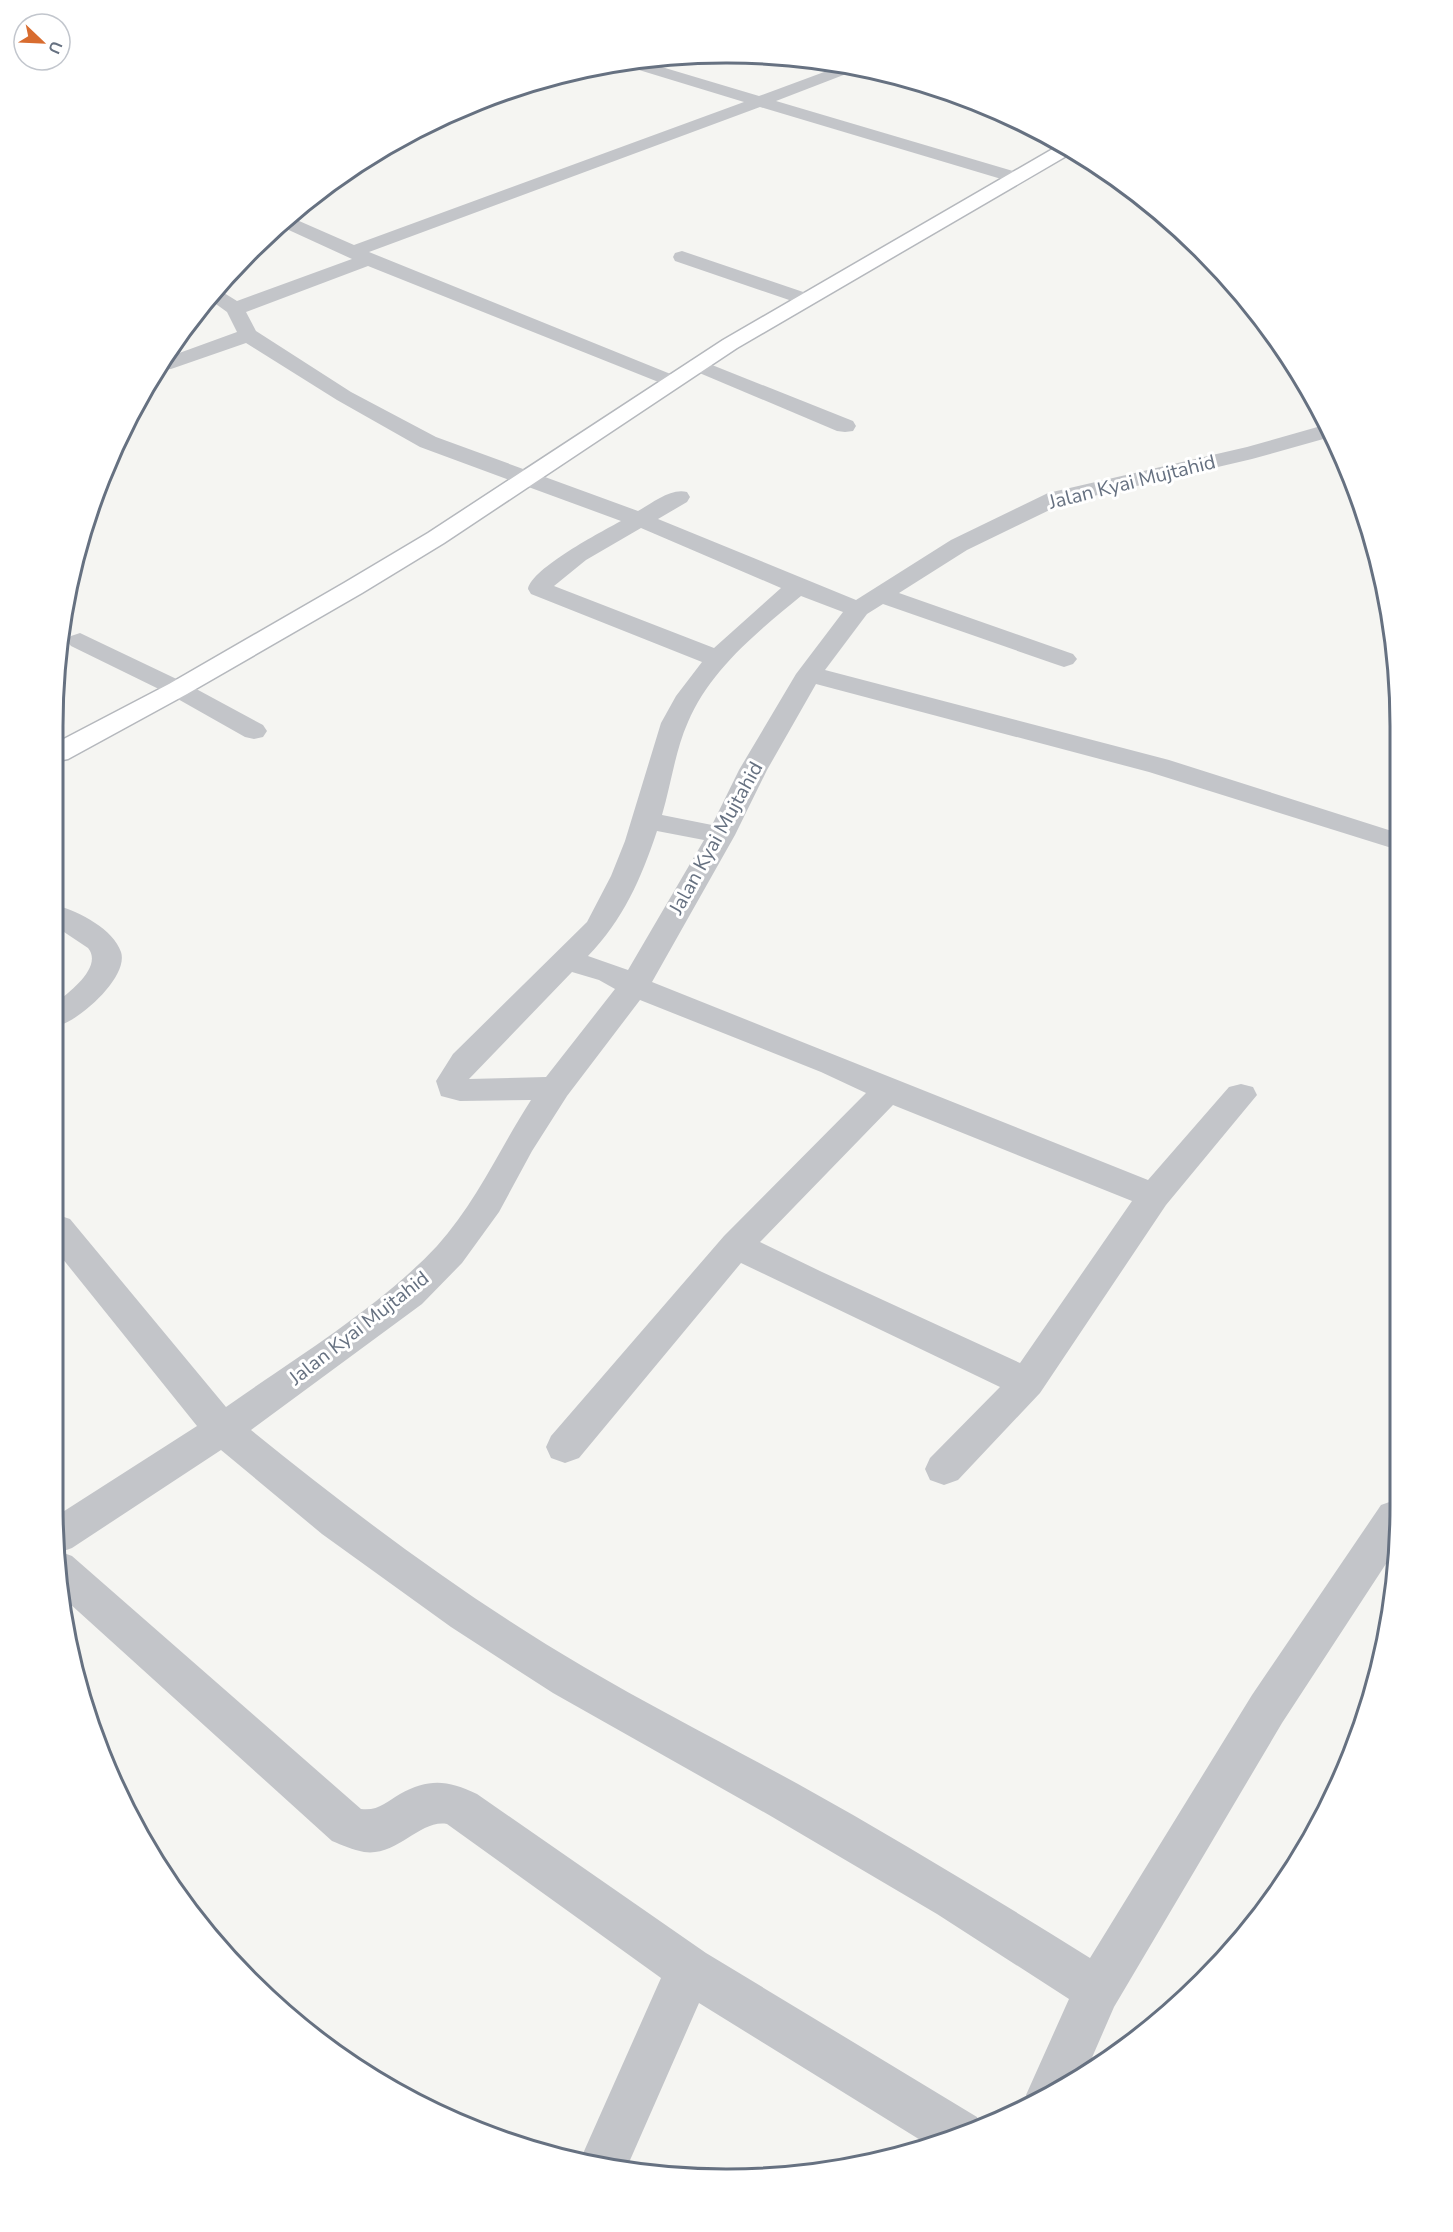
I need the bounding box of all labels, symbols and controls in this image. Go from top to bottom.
north arrow [12,12,72,72]
text: U [42,38,67,57]
street label: Jalan Kyai Mujtahid [1045,448,1218,516]
street label: Jalan Kyai Mujtahid [662,757,769,920]
street label: Jalan Kyai Mujtahid [283,1265,435,1392]

